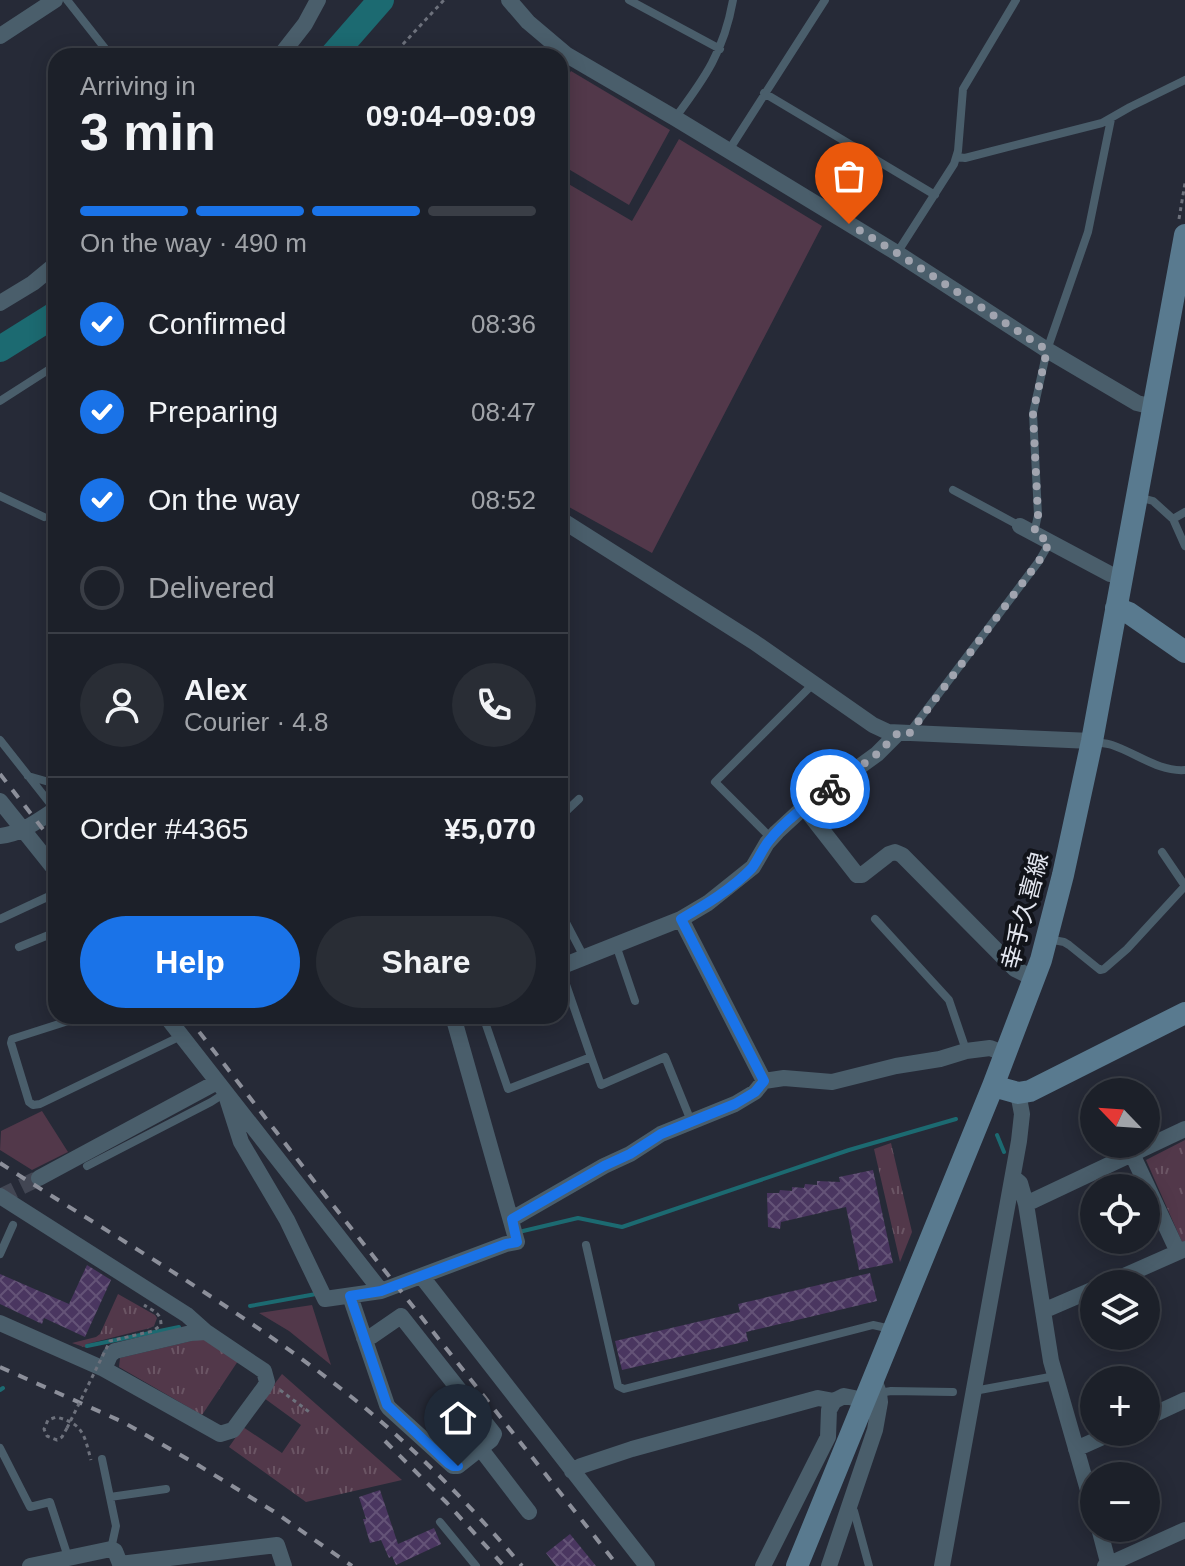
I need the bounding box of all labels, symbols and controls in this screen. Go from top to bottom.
text: Arriving in [80,71,196,101]
text: 09:04–09:09 [366,99,536,132]
text: 3 min [80,103,216,161]
pin [815,142,883,224]
icon: bag [827,154,871,198]
text: On the way · 490 m [80,228,307,258]
icon: check [80,302,124,346]
text: Confirmed [148,307,286,340]
text: 08:36 [471,309,536,339]
icon: check [80,390,124,434]
text: Preparing [148,395,278,428]
text: 08:47 [471,397,536,427]
icon: check [80,478,124,522]
text: On the way [148,483,300,516]
text: 08:52 [471,485,536,515]
text: Delivered [148,571,275,604]
button: person [80,663,164,747]
button: phone [452,663,536,747]
text: Alex [184,673,247,706]
text: Courier · 4.8 [184,707,329,737]
courier [790,749,870,829]
icon: bike [808,767,852,811]
text: Order #4365 [80,812,248,845]
text: ¥5,070 [444,812,536,845]
street label: 幸手久喜線 [996,849,1053,972]
button: Help [80,916,300,1008]
button: Share [316,916,536,1008]
north arrow [1080,1078,1160,1158]
map controls [1080,1078,1160,1542]
button: locate [1080,1174,1160,1254]
button: layers [1080,1270,1160,1350]
button: + [1080,1366,1160,1446]
pin [424,1384,492,1466]
icon: home [436,1396,480,1440]
button: − [1080,1462,1160,1542]

